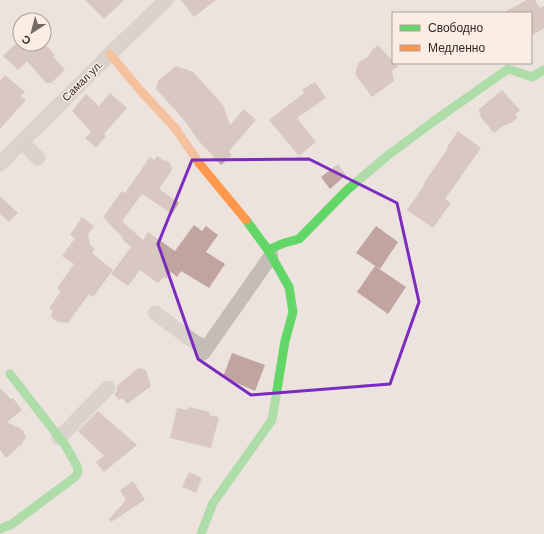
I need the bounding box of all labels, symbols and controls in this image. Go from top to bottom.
north arrow [12,12,52,52]
legend [392,12,532,64]
text: Свободно [428,20,483,36]
text: С [19,32,33,48]
text: Медленно [428,40,485,56]
street label: Самал ул. [59,58,105,104]

